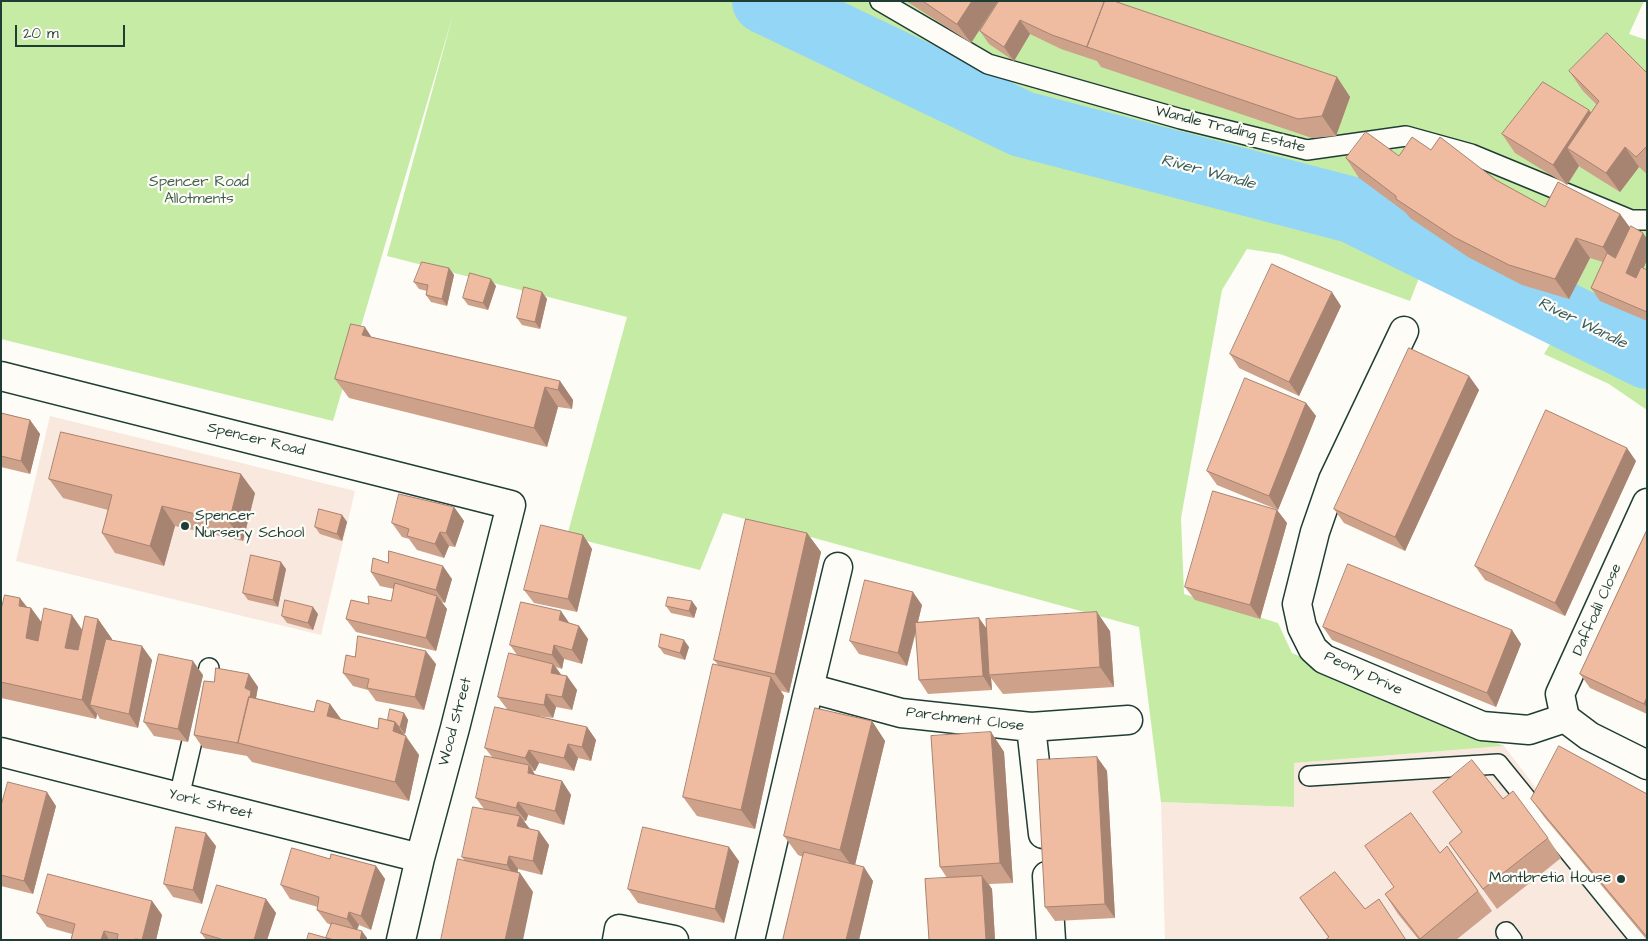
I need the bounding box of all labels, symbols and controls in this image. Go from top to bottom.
scale bar [18,15,128,47]
text: 20 m [23,23,59,44]
street label: Wandle Trading Estate [1153,103,1307,157]
water label: River Wandle [1159,151,1257,195]
park label: Spencer Road Allotments [149,174,249,209]
water label: River Wandle [1534,294,1630,354]
street label: Spencer Road [205,419,307,461]
place label: Spencer Nursery School [195,508,304,543]
marker: Spencer Nursery School [179,520,191,532]
street label: Daffodil Close [1570,561,1626,659]
street label: Peony Drive [1321,648,1405,700]
street label: Wood Street [436,676,476,768]
street label: Parchment Close [905,704,1025,736]
street label: York Street [166,786,254,824]
place label: Montbretia House [1489,870,1611,888]
marker: Montbretia House [1615,873,1627,885]

